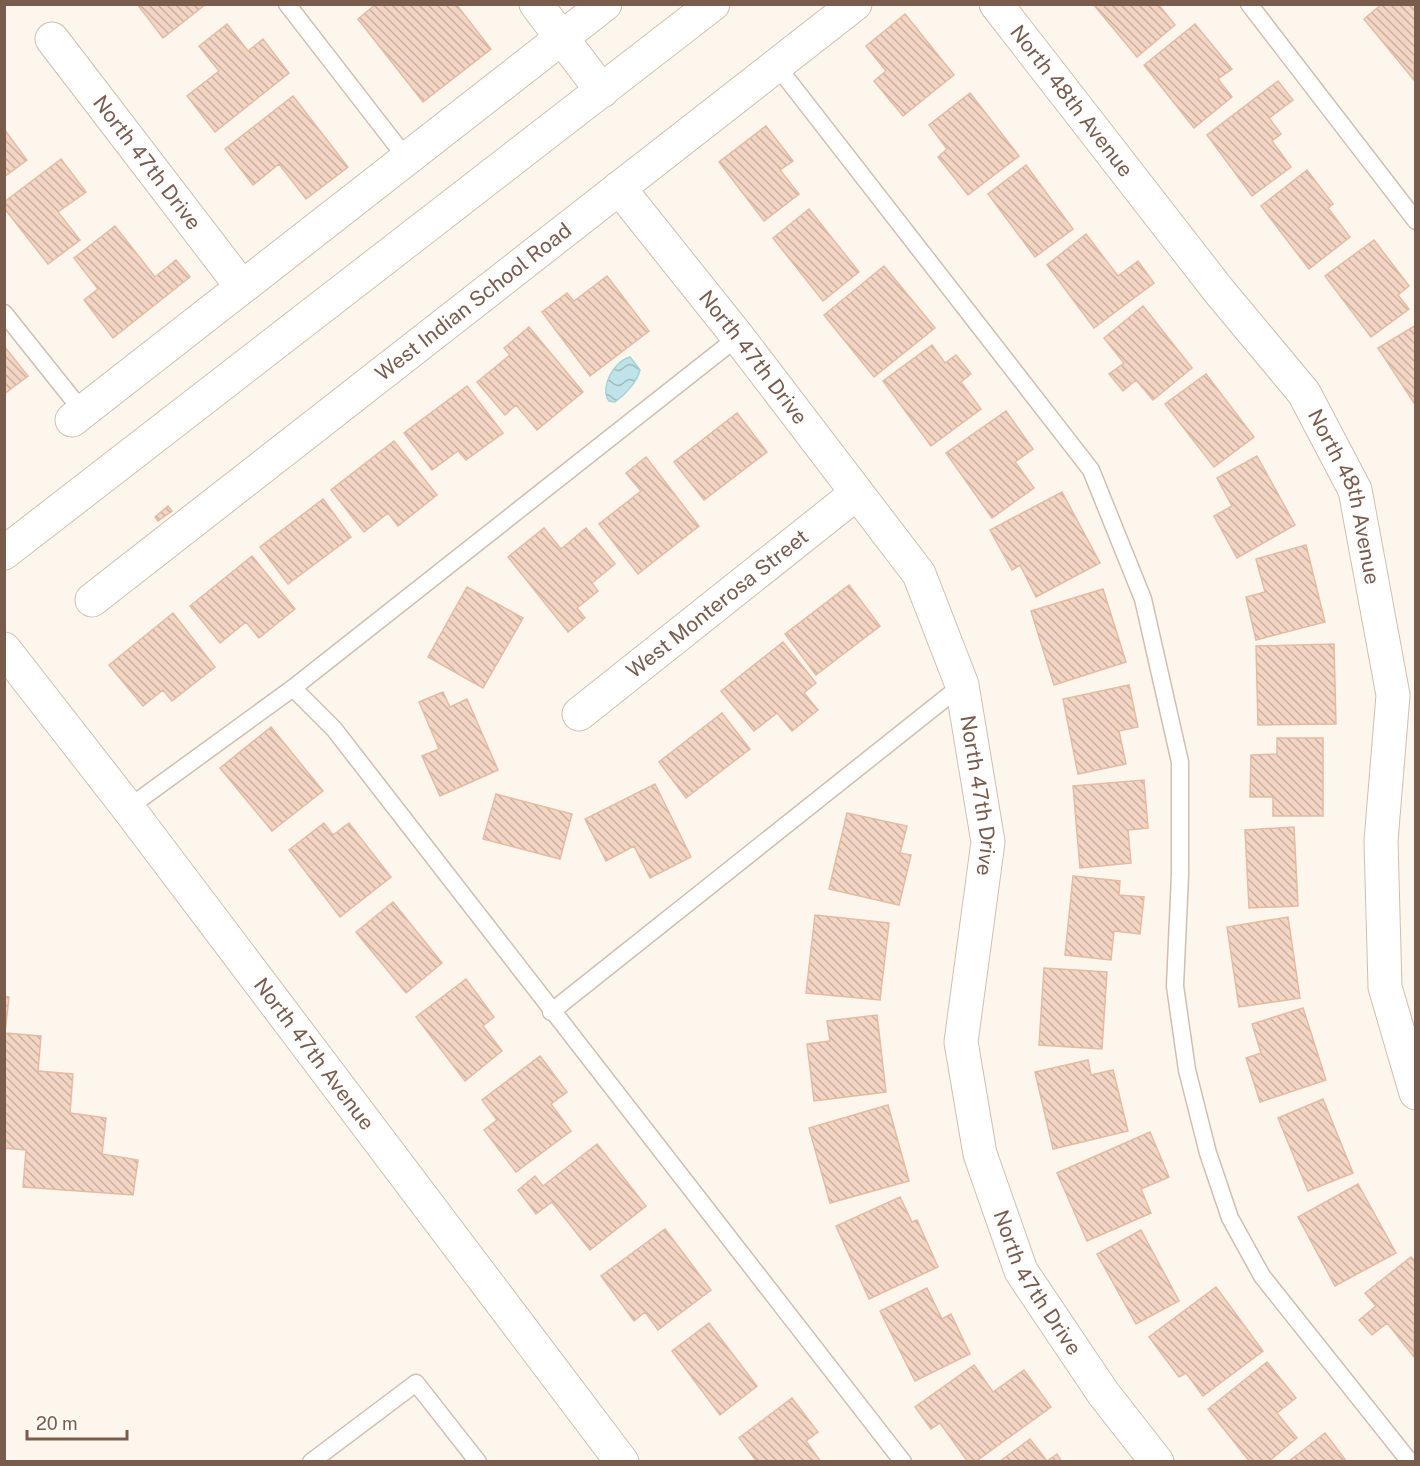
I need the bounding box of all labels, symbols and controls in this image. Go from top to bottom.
street label: North 48th Avenue [1005,20,1139,182]
street label: North 47th Drive [88,90,207,235]
street label: West Indian School Road [370,217,576,386]
street label: North 47th Drive [694,285,813,429]
street label: North 48th Avenue [1303,405,1385,586]
street label: West Monterosa Street [621,524,813,683]
street label: North 47th Drive [955,713,1001,878]
street label: North 47th Avenue [249,973,380,1135]
street label: North 47th Drive [989,1207,1087,1360]
scale bar [27,1403,128,1441]
text: 20 m [36,1413,78,1434]

